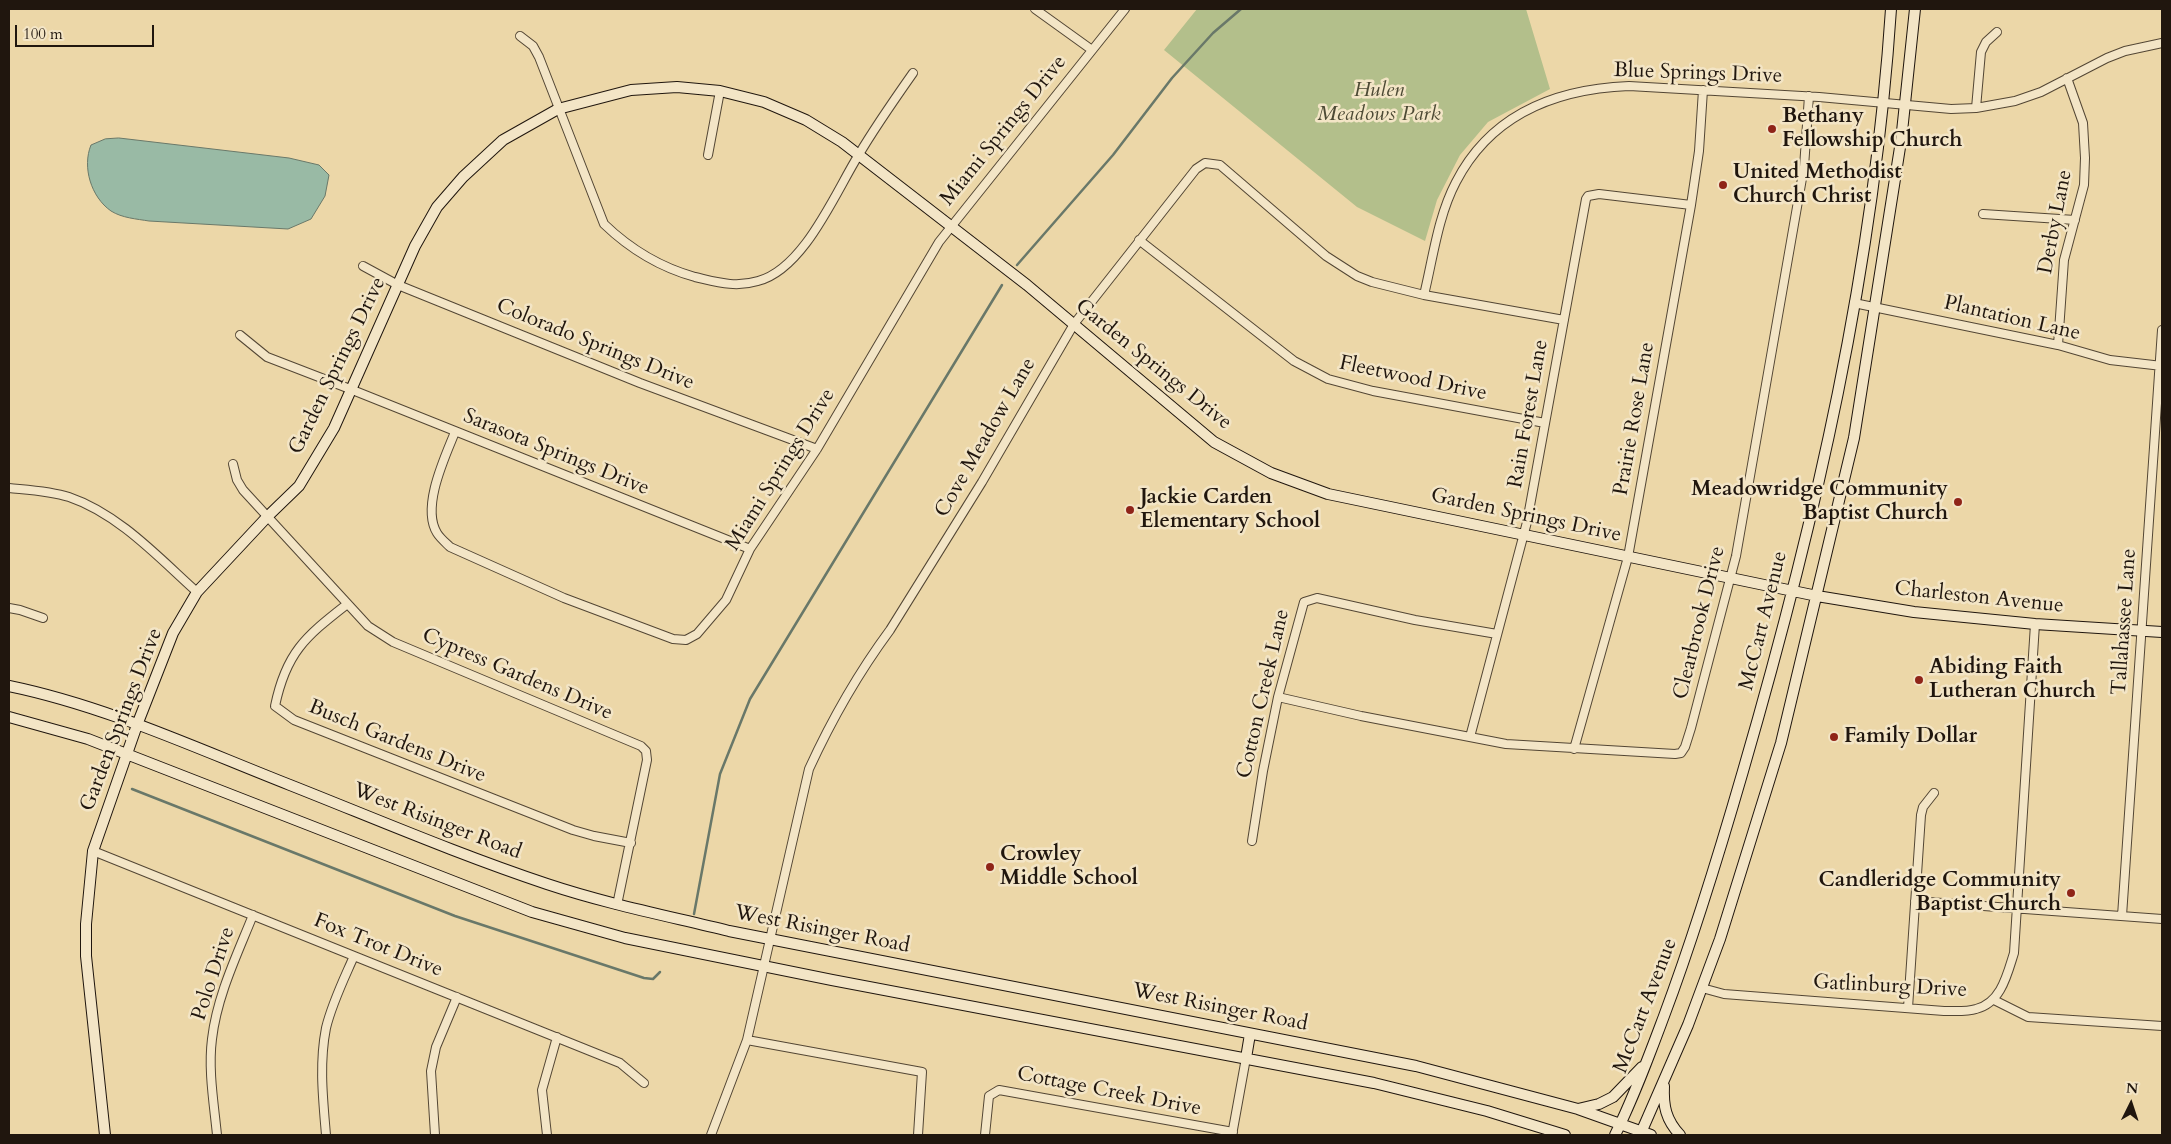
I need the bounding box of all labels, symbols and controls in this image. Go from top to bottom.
scale bar [18,15,156,47]
text: 100 m [23,24,63,44]
street label: Miami Springs Drive [936,51,1072,211]
street label: Blue Springs Drive [1613,58,1783,90]
park label: Hulen Meadows Park [1317,78,1441,128]
place label: Bethany Fellowship Church [1782,104,1962,154]
marker: Bethany Fellowship Church [1766,123,1778,135]
place label: United Methodist Church Christ [1733,160,1902,210]
street label: Derby Lane [2034,168,2078,276]
marker: United Methodist Church Christ [1717,179,1729,191]
street label: Garden Springs Drive [284,273,392,459]
street label: Plantation Lane [1941,291,2083,347]
street label: Colorado Springs Drive [492,294,698,396]
street label: Garden Springs Drive [1070,294,1236,436]
street label: Rain Forest Lane [1504,338,1554,490]
street label: Prairie Rose Lane [1609,340,1661,498]
street label: Fleetwood Drive [1337,351,1489,407]
street label: Cove Meadow Lane [930,354,1042,522]
street label: Miami Springs Drive [721,384,841,556]
street label: Sarasota Springs Drive [459,404,653,502]
place label: Meadowridge Community Baptist Church [1691,477,1948,527]
street label: Garden Springs Drive [1428,484,1624,548]
place label: Jackie Carden Elementary School [1140,485,1320,535]
marker: Meadowridge Community Baptist Church [1952,496,1964,508]
marker: Jackie Carden Elementary School [1124,504,1136,516]
street label: Clearbrook Drive [1669,544,1731,702]
street label: Tallahassee Lane [2107,548,2143,696]
street label: McCart Avenue [1735,549,1793,693]
street label: Charleston Avenue [1893,577,2065,619]
street label: Cotton Creek Lane [1232,607,1296,781]
street label: Cypress Gardens Drive [418,623,616,727]
street label: Garden Springs Drive [75,625,169,815]
place label: Abiding Faith Lutheran Church [1929,655,2096,705]
marker: Abiding Faith Lutheran Church [1913,674,1925,686]
street label: Busch Gardens Drive [305,695,489,789]
place label: Family Dollar [1844,724,1977,750]
marker: Family Dollar [1828,731,1840,743]
street label: West Risinger Road [349,778,525,866]
place label: Crowley Middle School [1000,842,1138,892]
marker: Crowley Middle School [984,861,996,873]
place label: Candleridge Community Baptist Church [1818,868,2061,918]
marker: Candleridge Community Baptist Church [2065,887,2077,899]
street label: West Risinger Road [732,901,912,959]
street label: Fox Trot Drive [310,909,446,983]
street label: Polo Drive [187,924,241,1024]
street label: McCart Avenue [1609,935,1683,1077]
street label: Gatlinburg Drive [1812,970,1968,1004]
street label: West Risinger Road [1130,979,1310,1037]
street label: Cottage Creek Drive [1015,1062,1203,1122]
north arrow [2106,1079,2156,1129]
text: N [2125,1079,2139,1098]

